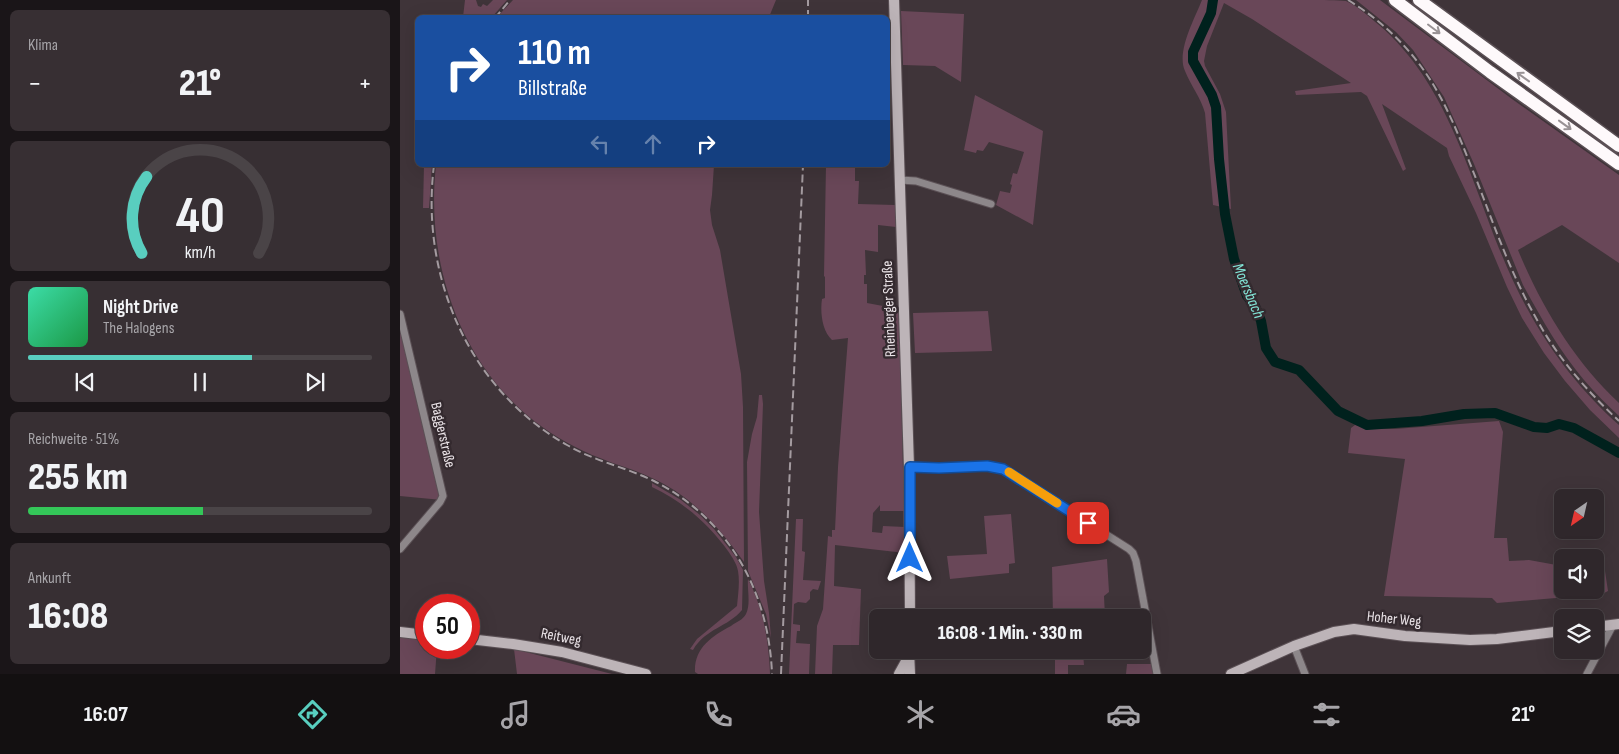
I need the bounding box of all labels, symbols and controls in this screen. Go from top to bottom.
one-way arrow [1427,24,1440,35]
text: 110 m [518,32,591,75]
icon: right [435,35,500,100]
text: Klima [28,36,58,55]
text: 21° [179,61,221,106]
text: − [28,67,42,100]
text: + [358,67,372,100]
one-way arrow [1516,72,1530,82]
text: Billstraße [518,75,587,102]
one-way arrow [1557,120,1571,131]
icon: left [586,130,614,158]
icon: ahead [639,130,667,158]
icon: right [692,130,720,158]
text: 40 [176,185,224,248]
text: km/h [185,242,215,263]
street label: Rheinberger Straße [878,260,900,358]
water label: Moersbach [1228,261,1268,322]
text: Night Drive [103,296,178,319]
text: The Halogens [103,319,174,338]
icon: previous [71,368,99,396]
icon: pause [186,368,214,396]
icon: next [301,368,329,396]
street label: Baggerstraße [426,400,460,470]
text: Reichweite · 51% [28,430,119,449]
text: 255 km [28,455,128,500]
north arrow [1554,489,1604,539]
map controls [1554,489,1604,659]
pin [1067,502,1109,544]
icon: arrive [1074,509,1102,537]
position arrow [883,531,935,583]
button: sound [1554,549,1604,599]
text: Ankunft [28,569,71,588]
text: 16:08 [28,594,108,639]
speed limit sign: 50 [415,594,480,659]
street label: Hoher Weg [1366,607,1422,631]
button: layers [1554,609,1604,659]
text: 16:08 · 1 Min. · 330 m [938,622,1082,645]
street label: Reitweg [539,624,583,650]
icon: directions [295,697,330,732]
icon: music [498,697,533,732]
icon: phone [701,697,736,732]
icon: climate [903,697,938,732]
icon: car [1106,697,1141,732]
icon: filters [1309,697,1344,732]
text: 16:07 [84,701,128,728]
text: 21° [1511,701,1535,728]

